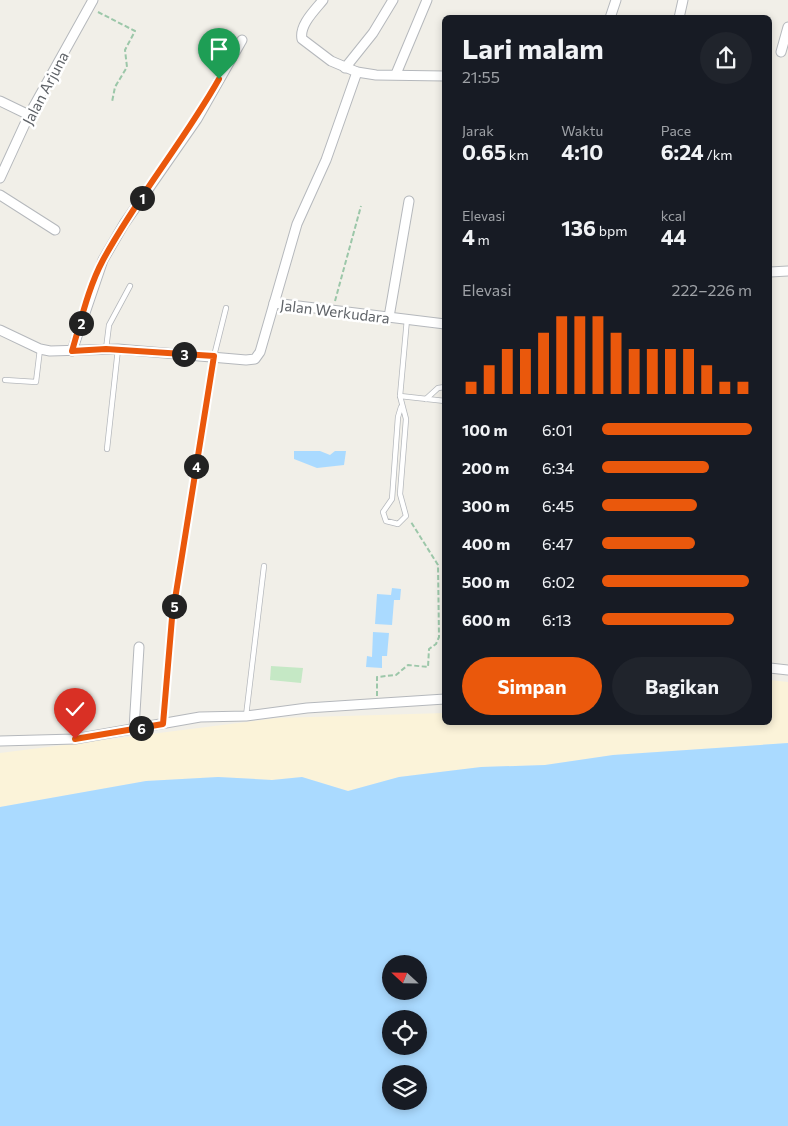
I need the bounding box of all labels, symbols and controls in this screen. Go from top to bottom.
pin [198,28,240,79]
text: Lari malam [462,31,604,65]
button: share [700,32,752,84]
icon: arrive [205,35,233,63]
street label: Jalan Arjuna [18,48,72,128]
text: 21:55 [462,67,500,86]
text: Jarak [462,122,494,139]
text: Waktu [561,122,603,139]
text: Pace [661,122,691,139]
text: 0.65 [462,139,506,164]
text: 4:10 [561,139,603,164]
text: 6:24 [661,139,704,164]
text: km [506,146,529,163]
text: /km [704,146,732,163]
pin: 1 [130,186,154,210]
text: 1 [139,190,146,207]
text: Elevasi [462,207,505,224]
text: kcal [661,207,686,224]
text: 136 [561,215,596,240]
text: bpm [596,222,628,239]
text: 4 [462,224,475,249]
text: 44 [661,224,686,249]
text: m [475,231,490,248]
text: Elevasi [462,280,512,299]
text: 222–226 m [672,280,752,299]
street label: Jalan Werkudara [279,295,391,327]
pin: 2 [68,310,94,336]
text: 2 [78,315,85,332]
pin: 3 [172,342,196,366]
text: 3 [180,346,189,363]
text: 100 m [462,420,508,439]
text: 6:01 [542,420,573,439]
pin: 4 [184,454,208,478]
text: 4 [192,458,201,475]
text: 200 m [462,458,509,477]
text: 6:34 [542,458,574,477]
text: 300 m [462,496,510,515]
text: 6:45 [542,496,574,515]
text: 400 m [462,534,510,553]
text: 6:47 [542,534,573,553]
text: 500 m [462,572,510,591]
text: 6:02 [542,572,575,591]
pin: 5 [162,594,186,618]
text: 5 [170,598,179,615]
text: 600 m [462,610,510,629]
text: 6:13 [542,610,571,629]
button: Simpan [462,657,602,715]
button: Bagikan [612,657,752,715]
pin [54,688,96,739]
icon: check [61,695,89,723]
pin: 6 [128,716,154,740]
text: 6 [137,720,146,737]
north arrow [382,955,428,1000]
map controls [382,955,427,1110]
button: locate [382,1010,427,1055]
button: layers [382,1065,427,1110]

